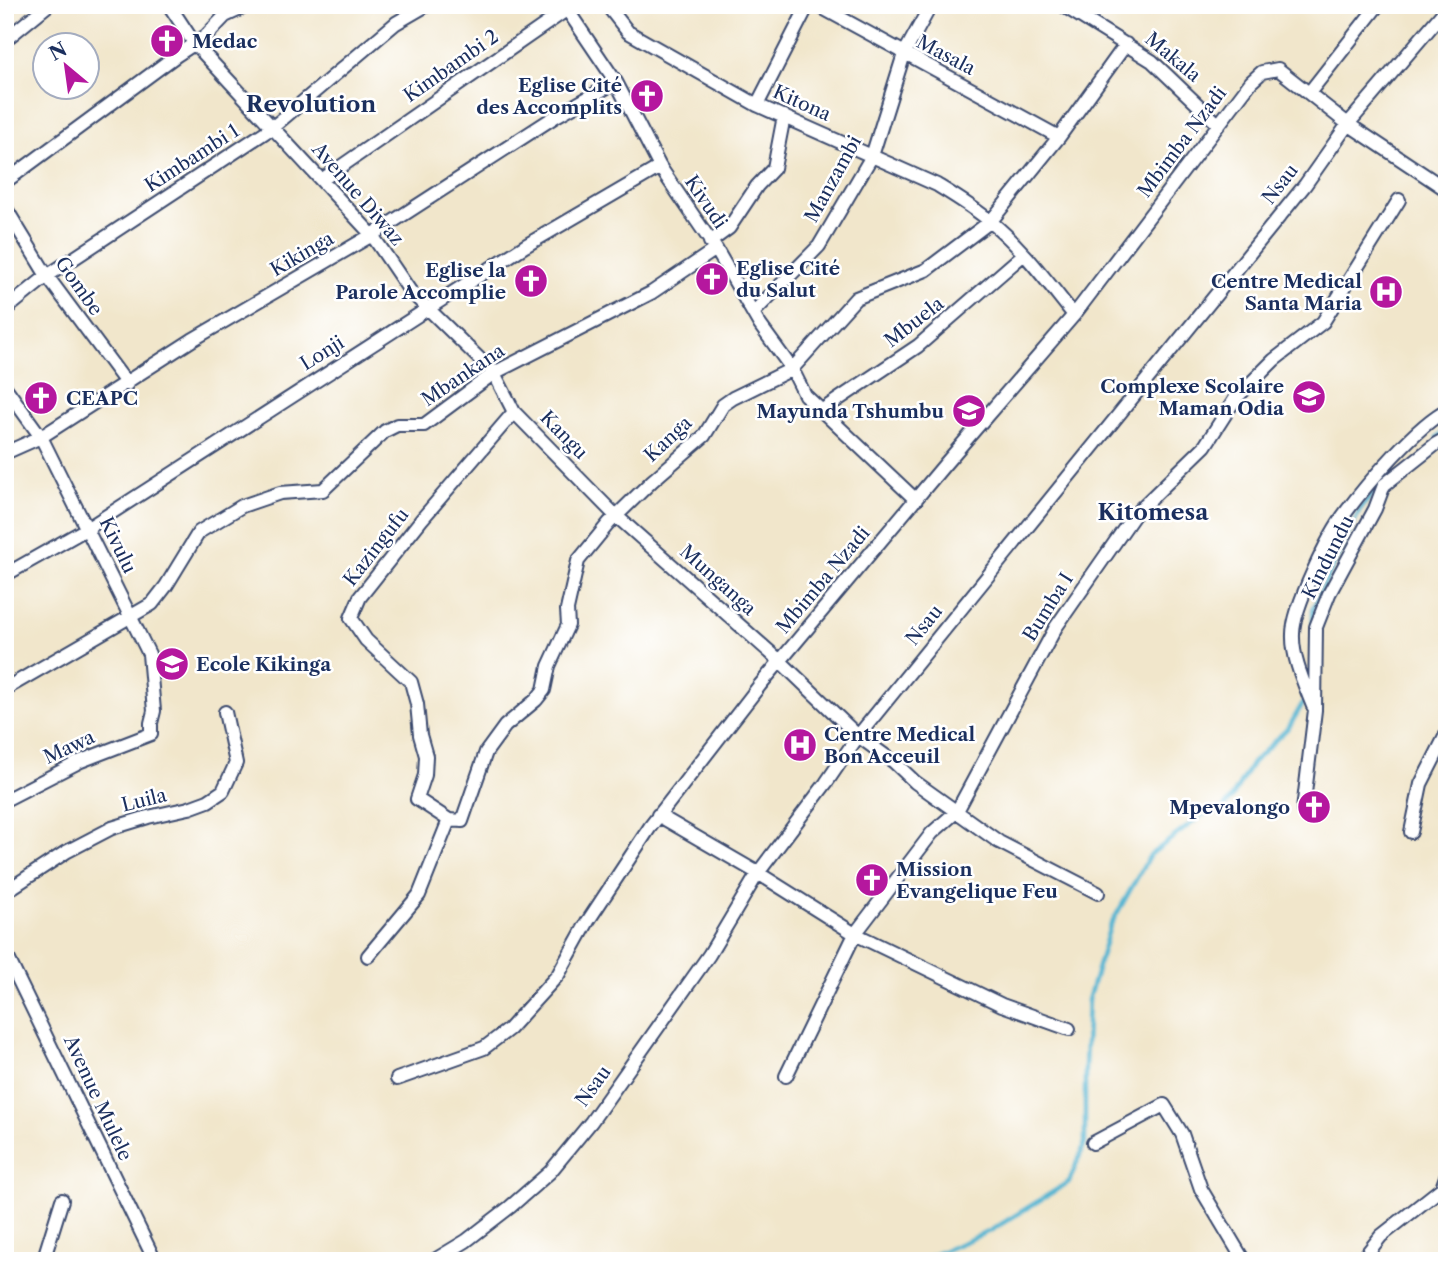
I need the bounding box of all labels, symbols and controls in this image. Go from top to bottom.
church icon: Medac [148,22,186,60]
street label: Kimbambi 2 [399,25,503,107]
street label: Makala [1141,27,1205,87]
place label: Medac [192,30,257,53]
street label: Masala [913,30,979,80]
north arrow [32,32,102,102]
text: N [45,38,71,66]
place label: Eglise Cité des Accomplits [476,74,622,119]
church icon: Eglise Cité des Accomplits [628,77,666,115]
street label: Kitona [770,80,834,126]
street label: Mbimba Nzadi [1133,82,1231,202]
district label: Revolution [246,90,376,118]
street label: Kimbambi 1 [141,119,243,197]
street label: Manzambi [800,131,866,226]
street label: Avenue Diwaz [306,137,409,250]
street label: Nsau [1257,159,1303,209]
street label: Kivudi [680,171,732,233]
street label: Kikinga [266,227,338,281]
street label: Gombe [50,252,108,320]
place label: Eglise Cité du Salut [736,257,840,302]
place label: Eglise la Parole Accomplie [335,259,507,304]
church icon: Eglise Cité du Salut [693,260,731,298]
church icon: Eglise la Parole Accomplie [512,262,550,300]
place label: Centre Medical Santa Maria [1211,270,1363,315]
hospital icon: Centre Medical Santa Maria [1367,273,1405,311]
street label: Mbuela [880,292,948,352]
street label: Lonji [296,331,348,375]
street label: Mbankana [417,339,509,411]
place label: Complexe Scolaire Maman Odia [1100,375,1285,420]
school or university icon: Complexe Scolaire Maman Odia [1290,378,1328,416]
church icon: CEAPC [22,379,60,417]
place label: CEAPC [66,387,138,410]
school or university icon: Mayunda Tshumbu [950,392,988,430]
place label: Mayunda Tshumbu [757,400,944,423]
street label: Kangu [535,406,593,464]
street label: Kanga [639,411,697,467]
district label: Kitomesa [1097,498,1209,526]
street label: Kazingufu [338,503,414,591]
street label: Kindundu [1297,511,1359,603]
street label: Kivulu [95,513,142,577]
street label: Mbimba Nzadi [771,522,875,638]
street label: Munganga [675,540,761,620]
street label: Bumba I [1018,569,1078,645]
street label: Nsau [901,600,947,650]
school or university icon: Ecole Kikinga [153,645,191,683]
place label: Ecole Kikinga [196,653,332,676]
place label: Centre Medical Bon Acceuil [824,723,975,768]
street label: Mawa [40,725,98,769]
hospital icon: Centre Medical Bon Acceuil [781,726,819,764]
street label: Luila [119,783,169,817]
church icon: Mpevalongo [1295,788,1333,826]
place label: Mpevalongo [1169,796,1290,819]
place label: Mission Evangelique Feu [896,858,1058,903]
church icon: Mission Evangelique Feu [853,861,891,899]
street label: Avenue Mulele [58,1031,137,1164]
street label: Nsau [570,1061,616,1111]

